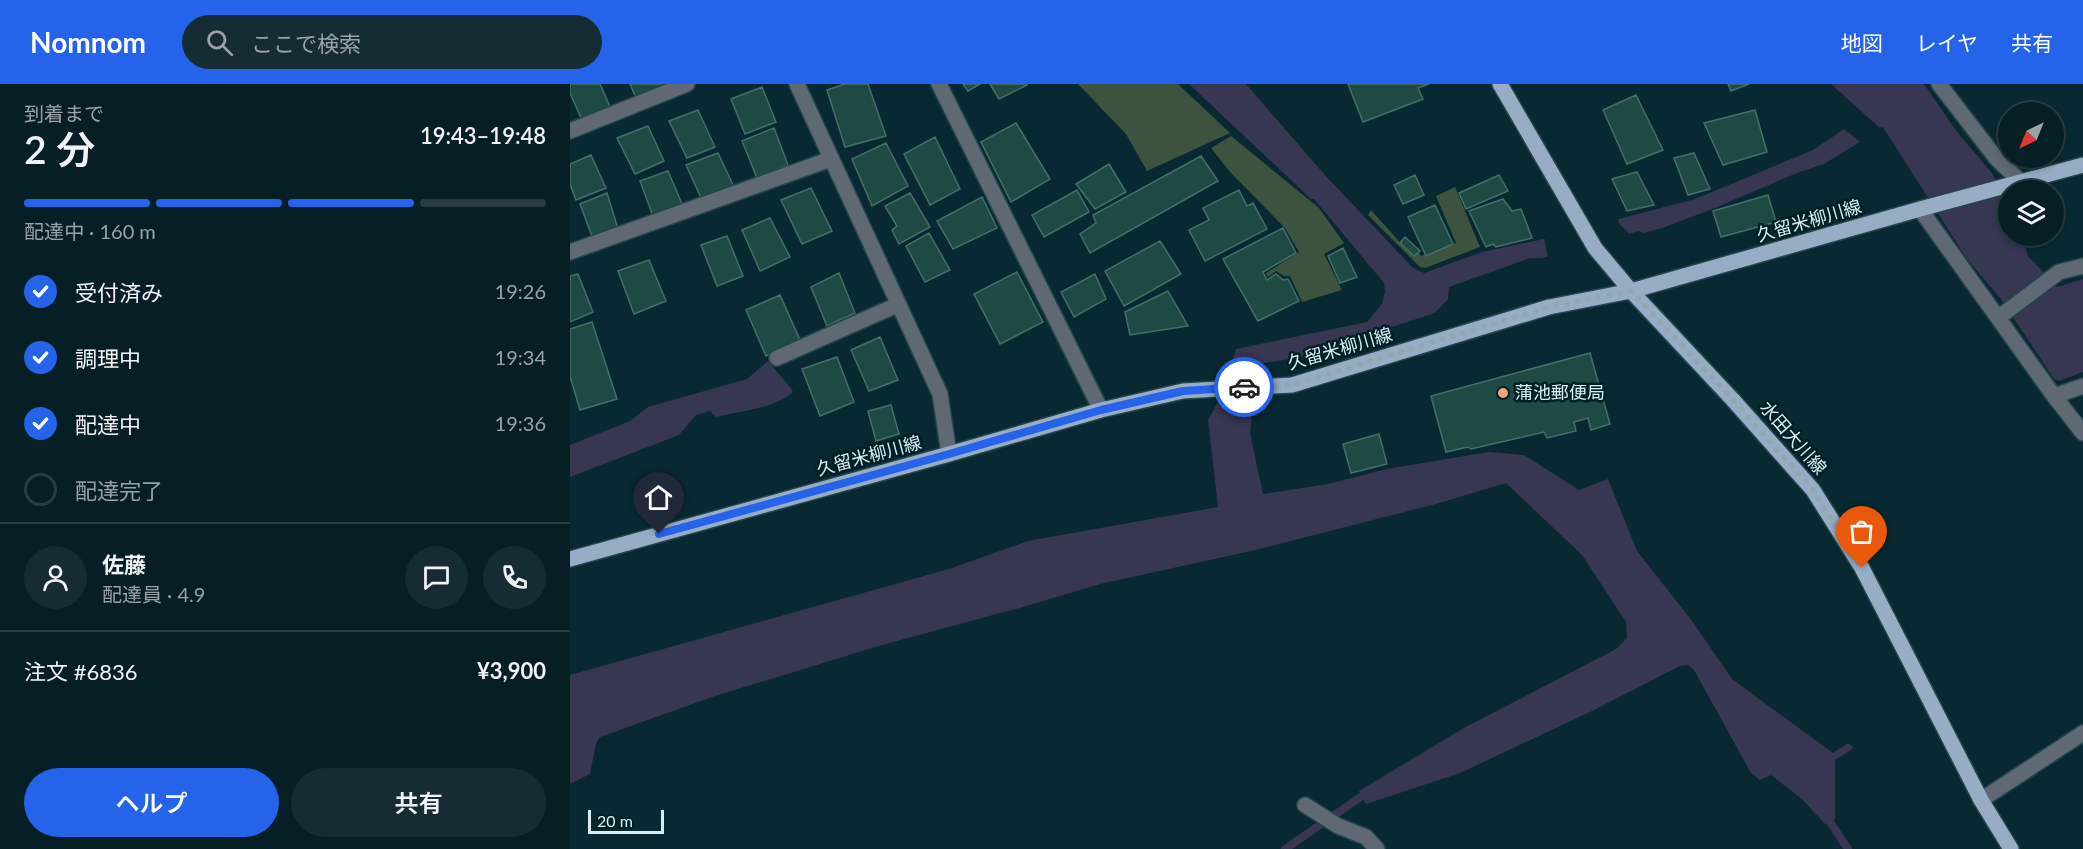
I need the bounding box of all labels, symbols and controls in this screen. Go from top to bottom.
search box [182,15,602,69]
text: Nomnom [30,25,146,59]
icon: search [203,26,236,59]
text: ここで検索 [251,30,361,57]
text: 地図 [1841,30,1883,55]
text: レイヤ [1916,30,1978,55]
text: 共有 [2011,30,2053,55]
text: 到着まで [24,101,104,125]
north arrow [1998,102,2064,168]
map controls [1998,102,2064,246]
text: 19:43–19:48 [420,122,546,149]
text: 2 分 [24,126,95,172]
button: layers [1998,180,2064,246]
street label: 久留米柳川線 [1754,195,1864,245]
text: 配達中 · 160 m [24,219,156,243]
icon: check [24,275,57,308]
text: 受付済み [75,279,163,306]
text: 19:26 [495,279,546,303]
street label: 久留米柳川線 [1285,323,1395,373]
icon: check [24,341,57,374]
text: 調理中 [75,345,141,372]
text: 19:34 [495,345,546,369]
courier [1214,357,1274,417]
icon: car [1228,371,1261,404]
place label: 蒲池郵便局 [1515,381,1605,403]
marker: 蒲池郵便局 [1496,386,1510,400]
street label: 水田大川線 [1756,396,1832,479]
icon: check [24,407,57,440]
text: 配達中 [75,411,141,438]
text: 19:36 [495,411,546,435]
street label: 久留米柳川線 [814,430,924,480]
pin [633,472,684,534]
text: 配達完了 [75,477,163,504]
icon: home [642,481,675,514]
pin [1836,506,1887,568]
icon: bag [1845,515,1878,548]
button: person [24,546,87,609]
button: chat [405,546,468,609]
button: phone [483,546,546,609]
text: 佐藤 [102,551,146,578]
text: 配達員 · 4.9 [102,582,205,606]
text: ¥3,900 [477,657,546,684]
text: 注文 #6836 [24,658,137,685]
button: ヘルプ [24,768,279,837]
button: 共有 [291,768,546,837]
scale bar [588,807,664,834]
text: 20 m [597,811,633,830]

